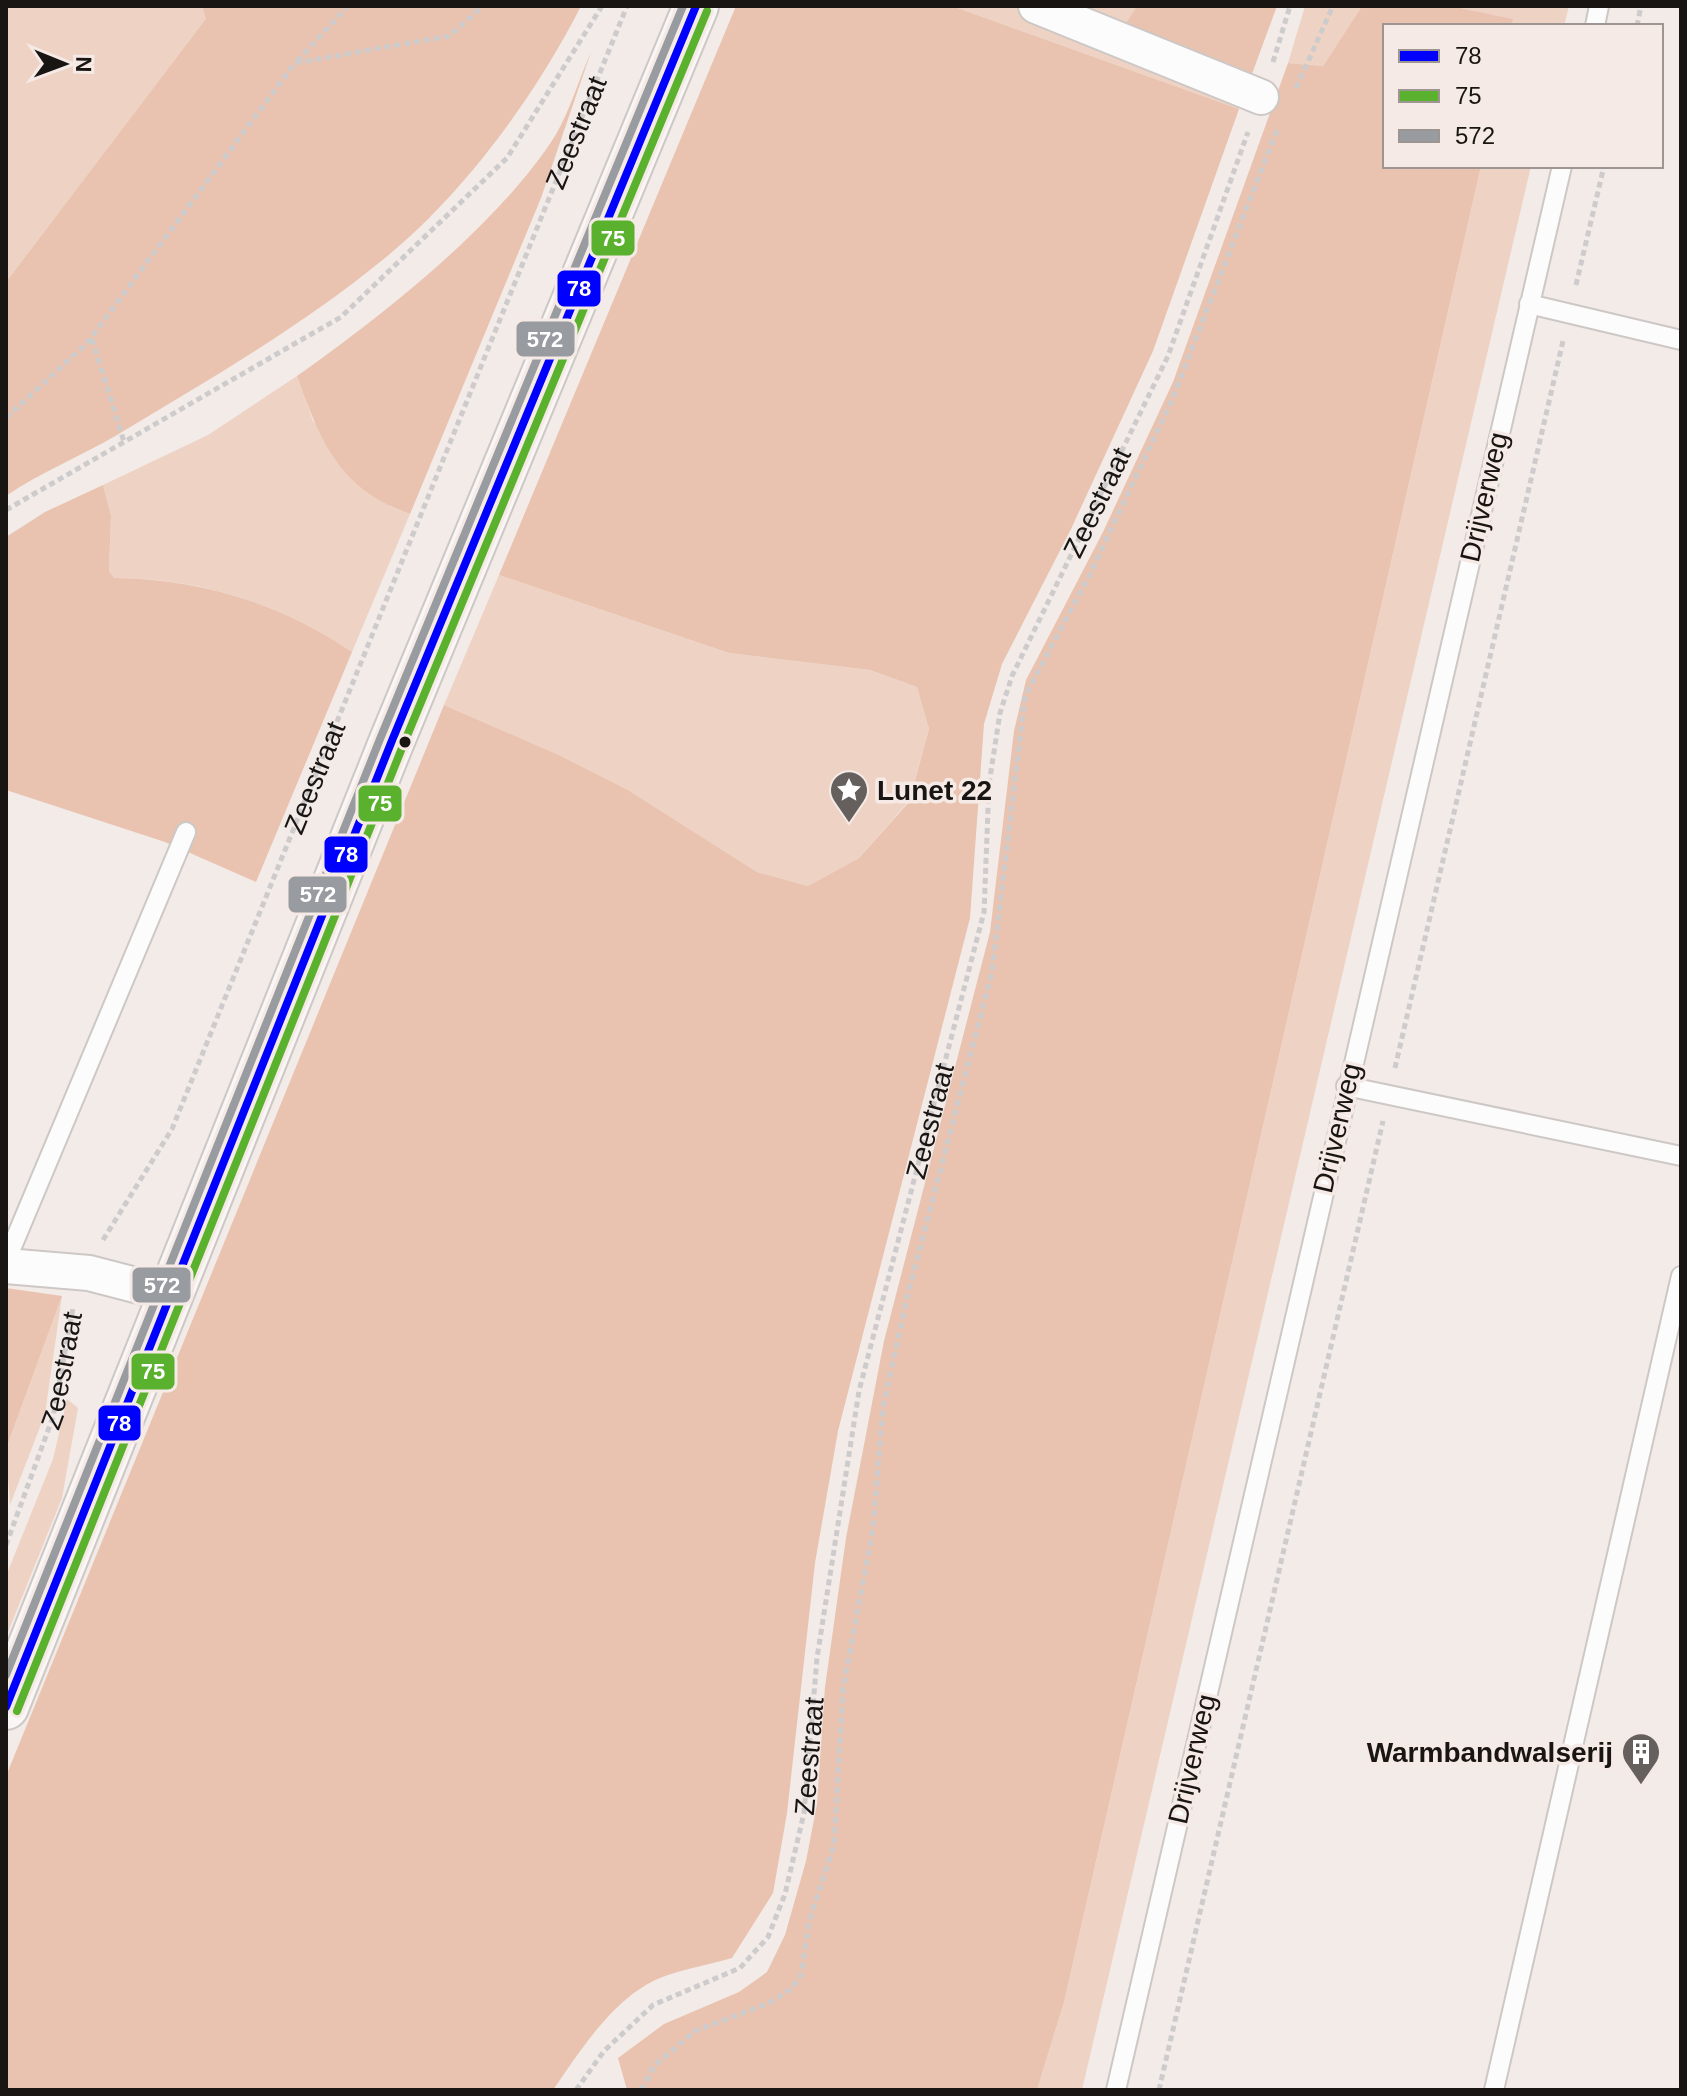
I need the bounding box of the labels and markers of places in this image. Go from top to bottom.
unlabelled marker [397,734,413,750]
place icon: Lunet 22 [828,769,870,824]
place label: Lunet 22 [877,775,992,806]
building icon: Warmbandwalserij [1620,1731,1662,1786]
place label: Warmbandwalserij [1367,1737,1613,1768]

